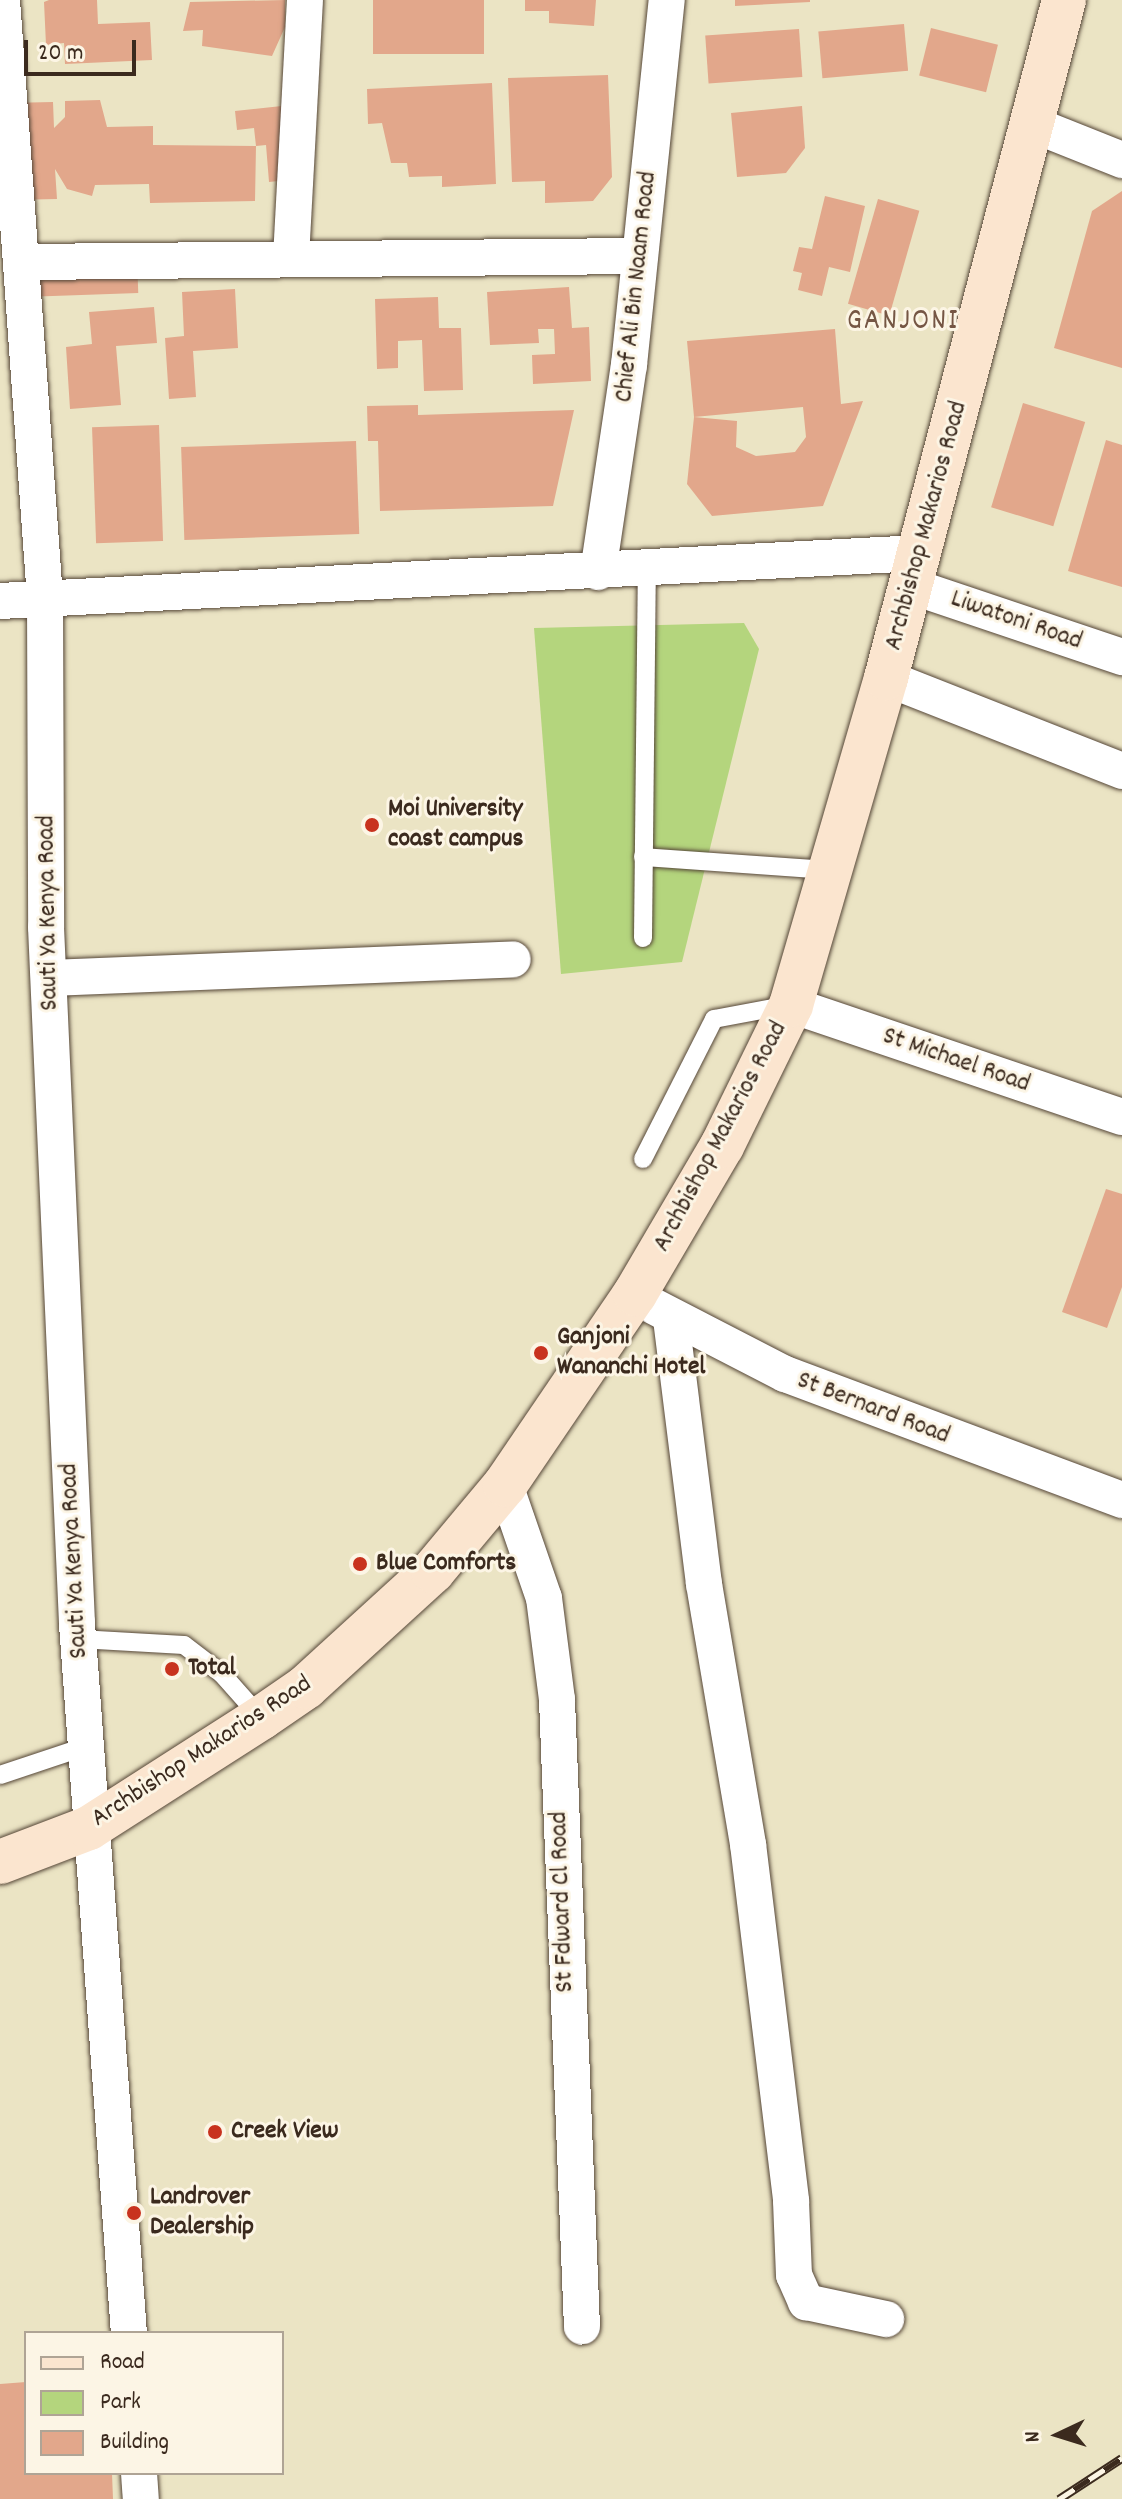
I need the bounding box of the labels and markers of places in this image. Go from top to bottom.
place label: Moi University coast campus [388,794,523,856]
marker: Moi University coast campus [363,816,381,834]
place label: Ganjoni Wananchi Hotel [557,1322,706,1384]
marker: Ganjoni Wananchi Hotel [532,1344,550,1362]
place label: Blue Comforts [376,1548,516,1580]
marker: Blue Comforts [351,1555,369,1573]
place label: Total [188,1653,236,1685]
marker: Total [163,1660,181,1678]
place label: Creek View [231,2116,338,2148]
marker: Creek View [206,2123,224,2141]
place label: Landrover Dealership [150,2182,254,2244]
marker: Landrover Dealership [125,2204,143,2222]

